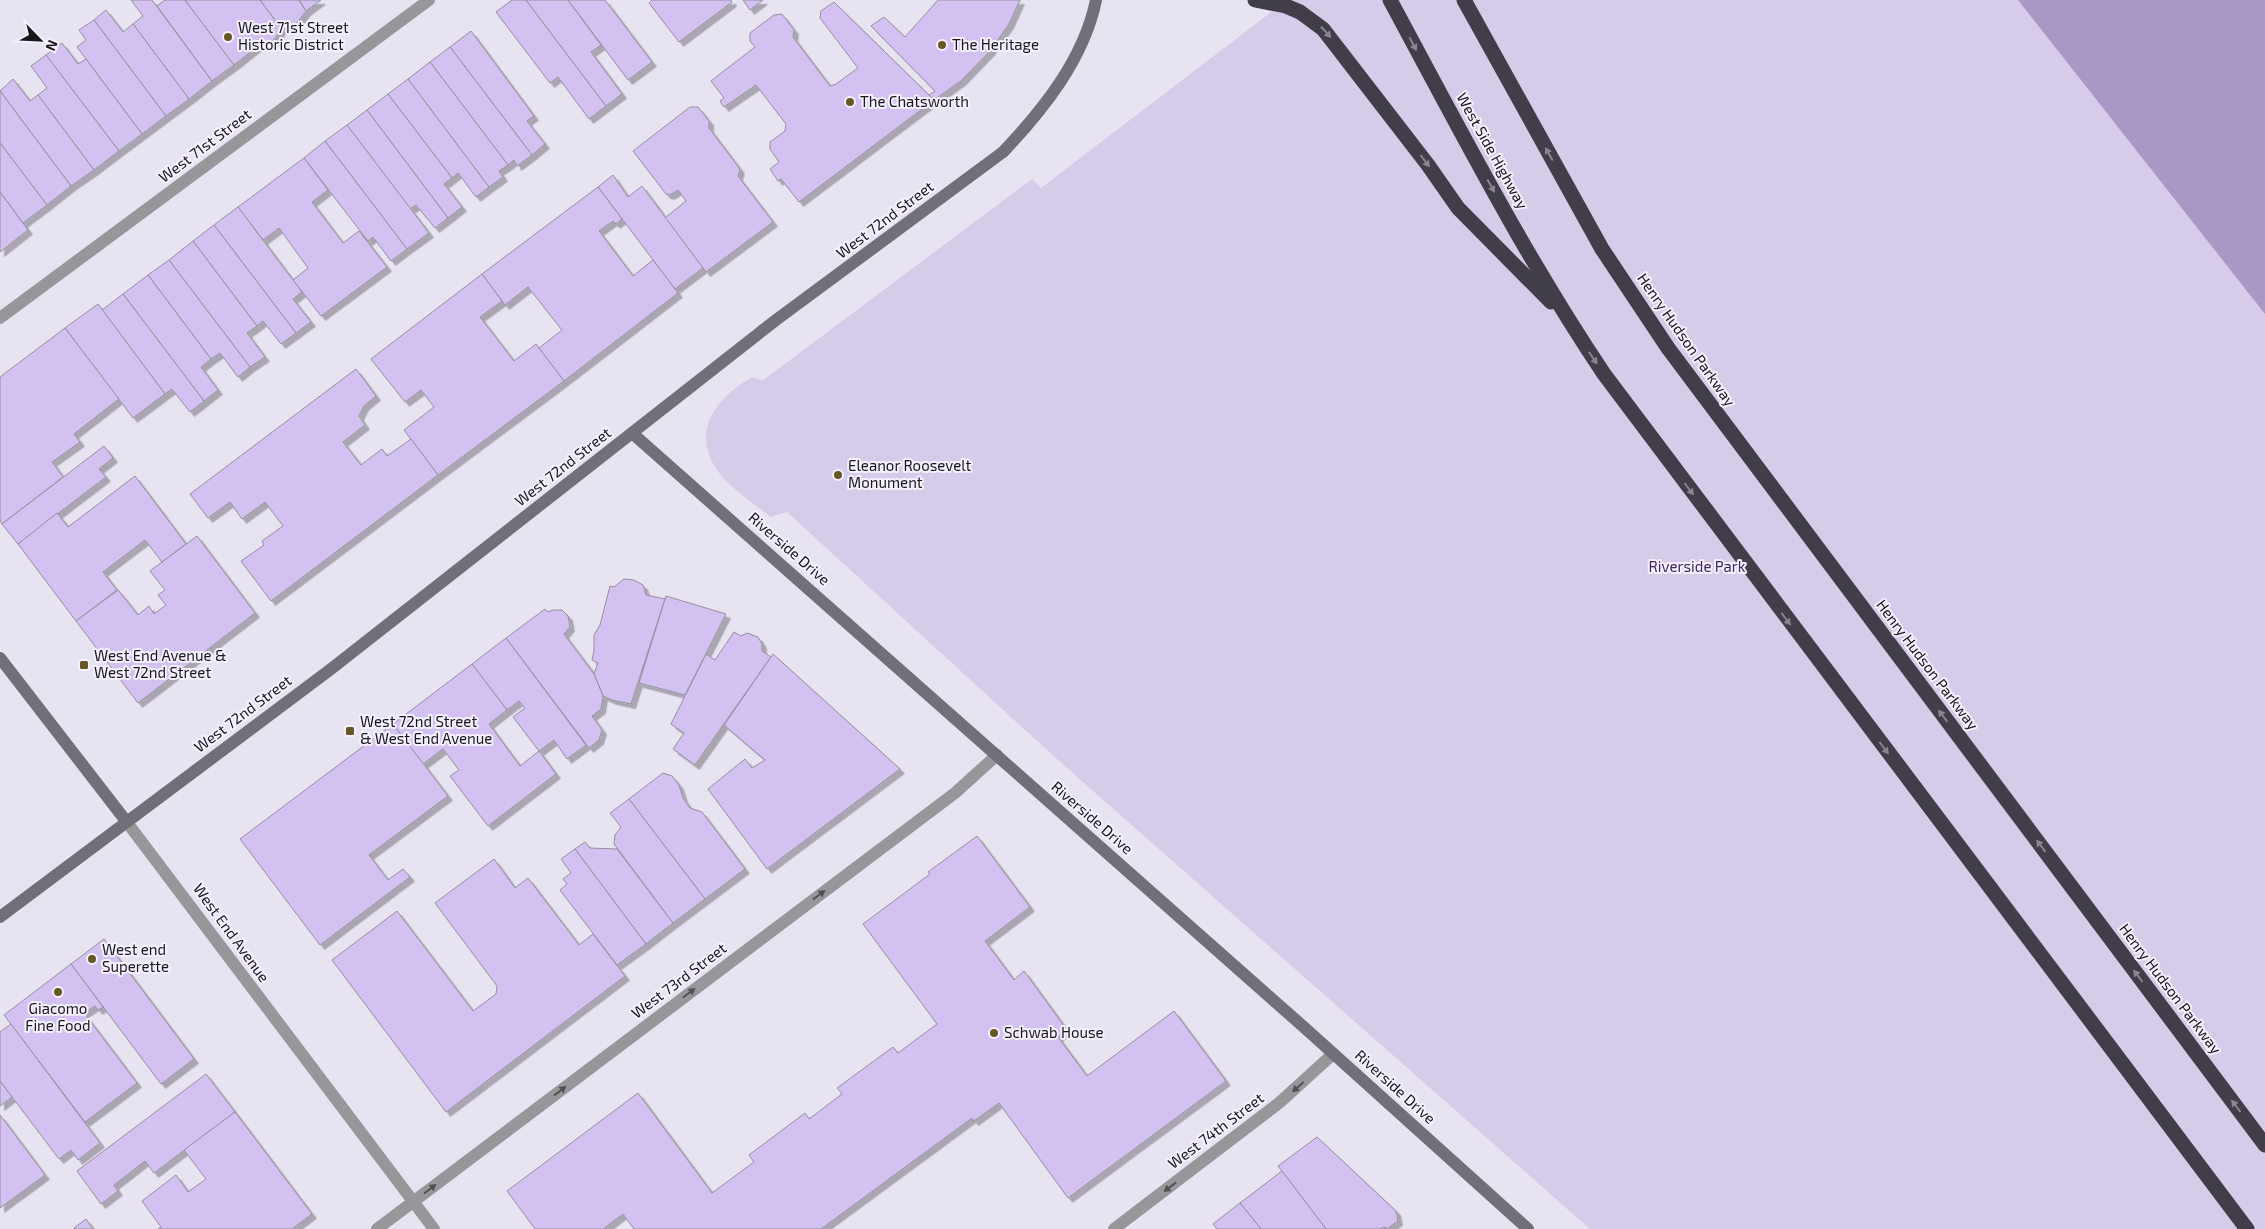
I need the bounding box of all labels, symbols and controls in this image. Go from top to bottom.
north arrow [15,15,65,65]
place label: West 71st Street Historic District [238,18,349,53]
one-way arrow [1320,26,1332,38]
marker: West 71st Street Historic District [222,31,234,43]
place label: The Heritage [952,35,1039,53]
one-way arrow [1409,36,1417,51]
text: N [43,37,62,54]
marker: The Heritage [936,39,948,51]
street label: West Side Highway [1453,89,1532,212]
place label: The Chatsworth [860,92,969,110]
marker: The Chatsworth [844,96,856,108]
street label: West 71st Street [155,105,254,186]
one-way arrow [1545,147,1553,162]
one-way arrow [1420,154,1430,168]
street label: West 72nd Street [832,177,937,262]
one-way arrow [1487,179,1495,194]
street label: Henry Hudson Parkway [1634,269,1740,409]
one-way arrow [1588,351,1598,364]
street label: West 72nd Street [511,423,614,509]
place label: Eleanor Roosevelt Monument [848,456,972,491]
marker: Eleanor Roosevelt Monument [832,469,844,481]
one-way arrow [1683,482,1694,495]
street label: Riverside Drive [745,508,834,588]
park label: Riverside Park [1649,557,1746,575]
street label: Henry Hudson Parkway [1873,596,1983,733]
one-way arrow [1781,612,1792,625]
place label: West End Avenue & West 72nd Street [94,646,227,681]
marker: West End Avenue & West 72nd Street [78,659,90,671]
street label: West 72nd Street [190,671,295,756]
one-way arrow [1938,710,1949,723]
place label: West 72nd Street & West End Avenue [360,712,492,747]
marker: West 72nd Street & West End Avenue [344,725,356,737]
one-way arrow [1879,741,1890,754]
street label: Riverside Drive [1048,777,1137,857]
one-way arrow [2036,839,2046,853]
street label: West End Avenue [190,880,274,985]
one-way arrow [812,890,825,901]
street label: Henry Hudson Parkway [2116,920,2226,1057]
street label: West 73rd Street [627,938,730,1022]
place label: West end Superette [102,940,169,975]
marker: West end Superette [86,953,98,965]
one-way arrow [2133,970,2144,983]
marker: Giacomo Fine Food [52,986,64,998]
one-way arrow [682,988,695,999]
place label: Giacomo Fine Food [25,999,91,1034]
place label: Schwab House [1004,1023,1104,1041]
marker: Schwab House [988,1027,1000,1039]
street label: Riverside Drive [1352,1045,1440,1127]
one-way arrow [1292,1081,1304,1093]
one-way arrow [553,1086,566,1097]
street label: West 74th Street [1164,1088,1267,1172]
one-way arrow [2231,1099,2241,1113]
one-way arrow [1163,1181,1176,1192]
one-way arrow [423,1184,436,1195]

